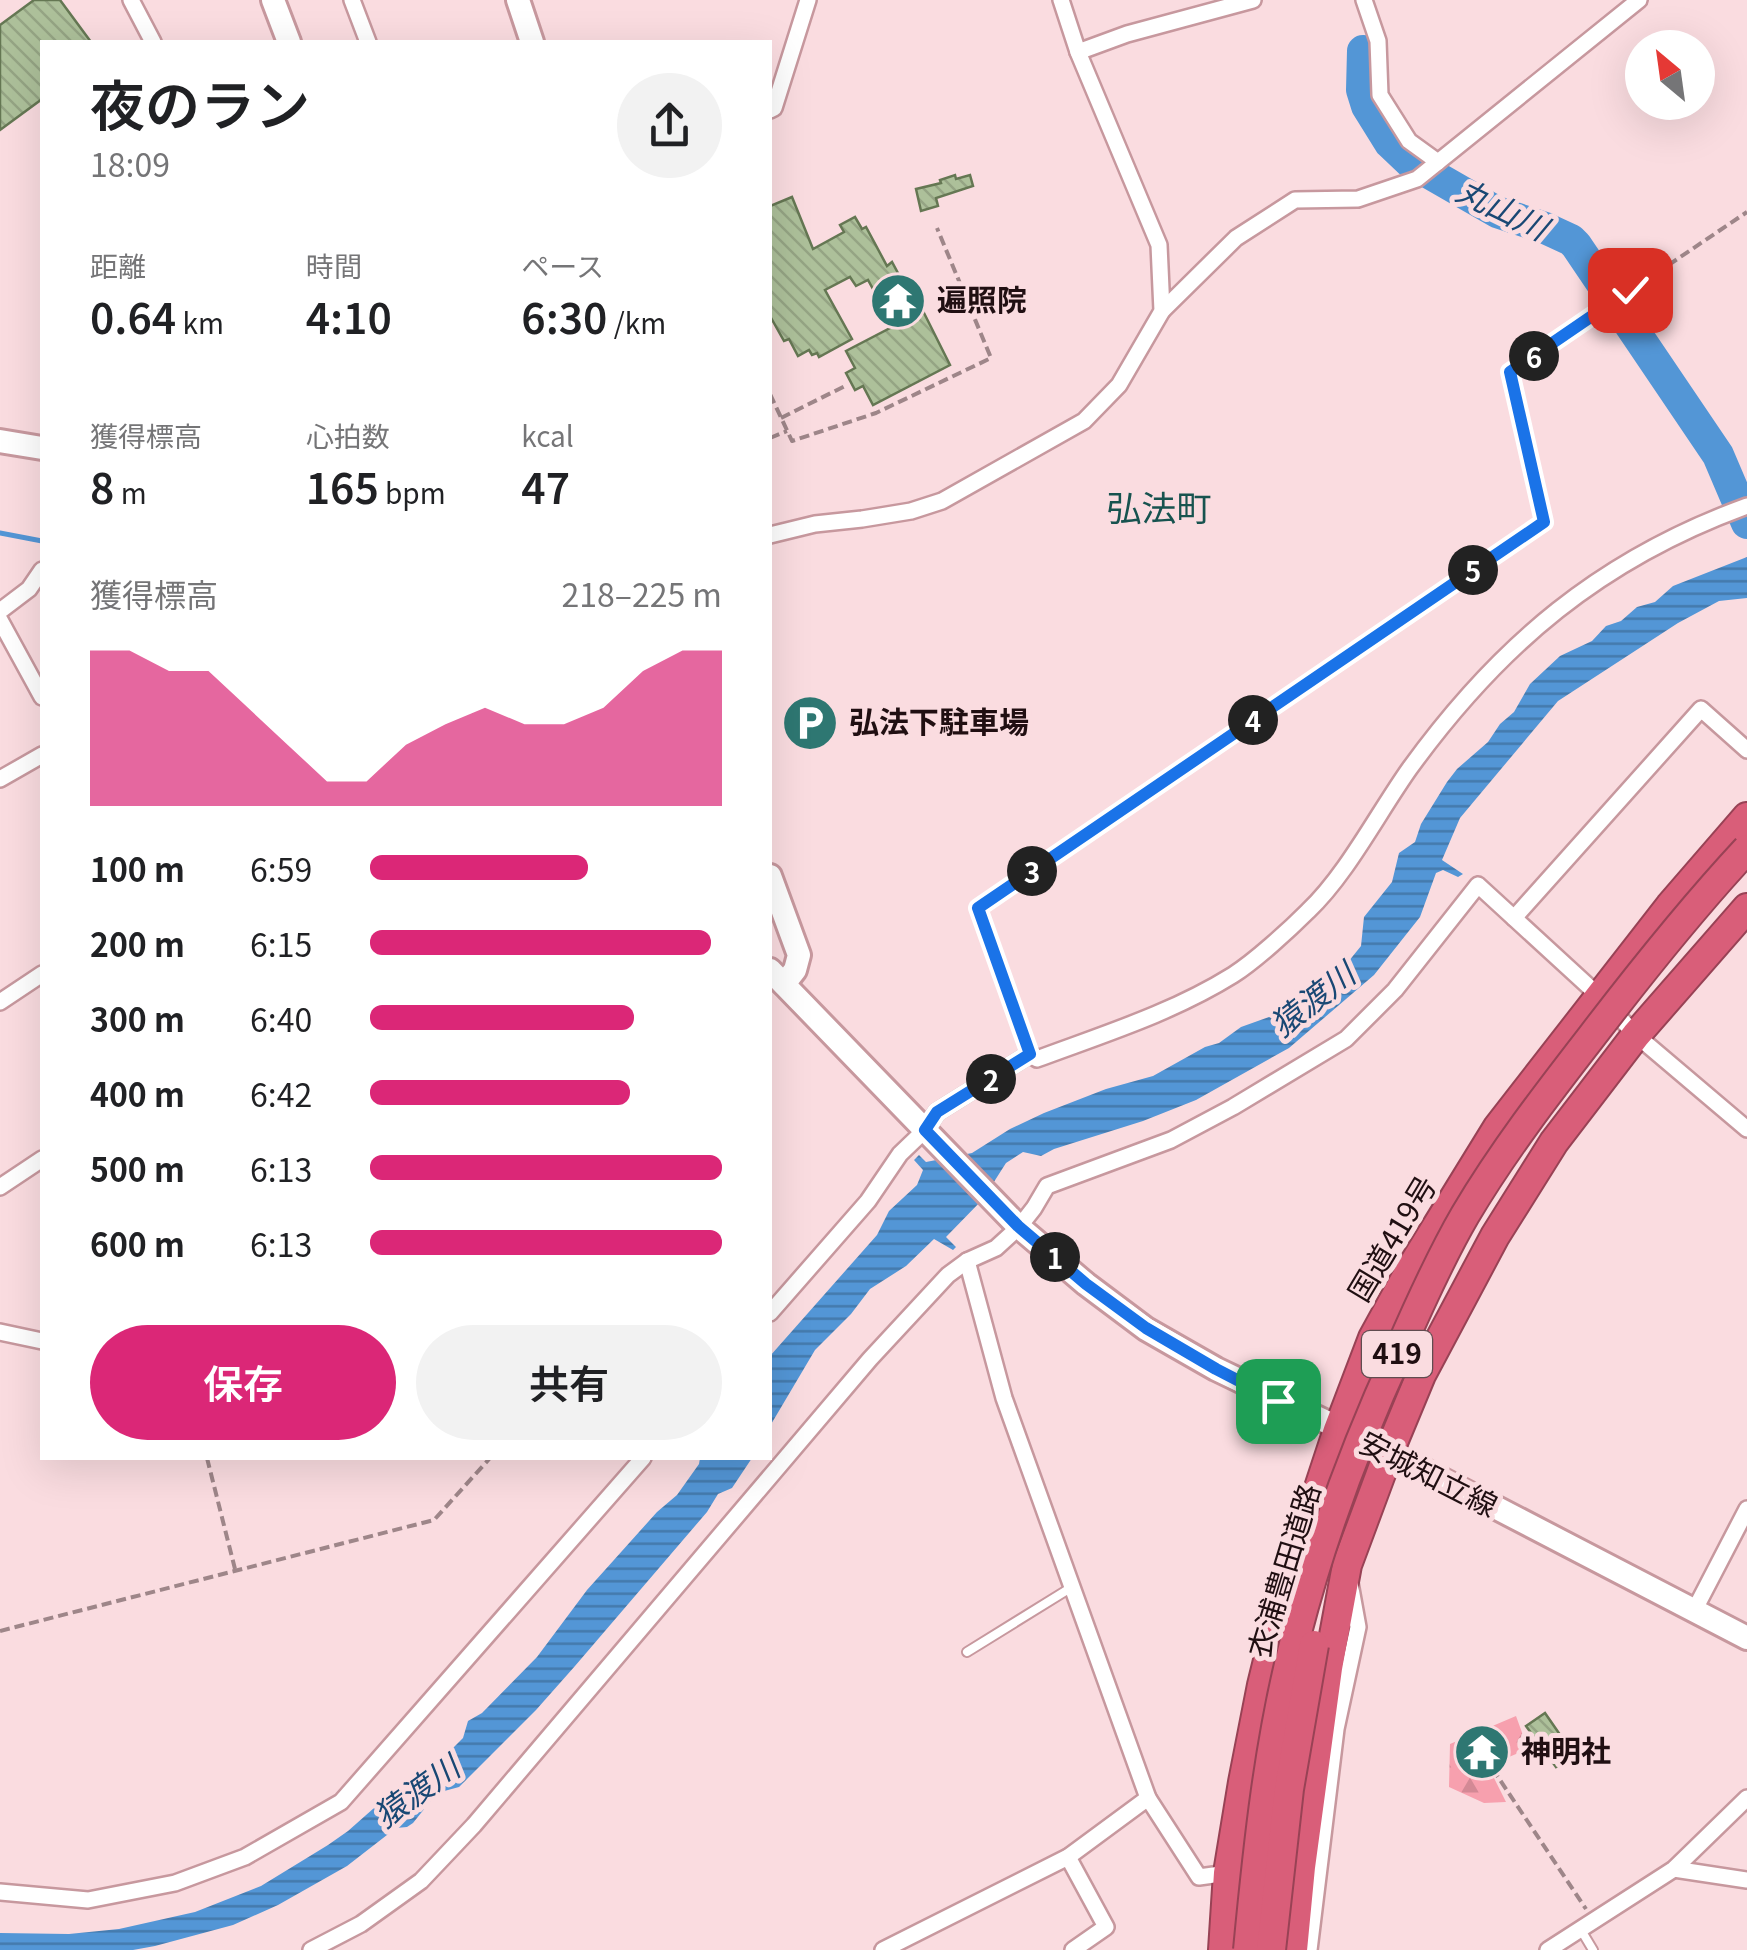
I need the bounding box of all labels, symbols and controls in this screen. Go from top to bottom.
north arrow [1625,30,1715,120]
map controls [1625,30,1715,120]
text: 夜のラン [90,62,310,142]
button: share [617,73,722,178]
text: 18:09 [90,140,170,186]
water label: 丸山川 [1450,166,1559,250]
text: 距離 [90,245,146,285]
text: 時間 [306,245,362,285]
text: ペース [521,245,604,285]
pin [1588,248,1673,333]
icon: check [1603,263,1658,318]
temple icon: 遍照院 [868,271,928,331]
place label: 遍照院 [937,276,1027,320]
text: 0.64 [90,285,176,346]
text: 4:10 [306,285,392,346]
text: 6:30 [521,285,607,346]
text: km [176,302,224,342]
text: /km [607,302,666,342]
pin: 6 [1509,331,1559,381]
text: 6 [1526,336,1542,376]
text: 獲得標高 [90,415,202,455]
text: 心拍数 [306,415,390,455]
text: kcal [521,415,574,455]
text: 8 [90,455,114,516]
text: 165 [306,455,379,516]
text: 47 [521,455,570,516]
text: m [114,472,147,512]
text: bpm [379,472,446,512]
district label: 弘法町 [1106,480,1212,531]
pin: 5 [1448,545,1498,595]
text: 5 [1465,550,1481,590]
text: 獲得標高 [90,570,218,616]
text: 218–225 m [561,570,722,616]
parking icon: 弘法下駐車場 [780,693,840,753]
pin: 4 [1228,695,1278,745]
place label: 弘法下駐車場 [849,698,1029,742]
text: 4 [1245,700,1261,740]
text: 100 m [90,845,185,891]
text: 6:59 [250,845,312,891]
pin: 3 [1007,846,1057,896]
text: 3 [1024,851,1040,891]
text: 200 m [90,920,185,966]
text: 6:15 [250,920,312,966]
water label: 猿渡川 [1259,948,1365,1045]
text: 300 m [90,995,185,1041]
text: 6:40 [250,995,312,1041]
pin: 2 [966,1054,1016,1104]
text: 2 [983,1059,999,1099]
text: 400 m [90,1070,185,1116]
text: 6:42 [250,1070,312,1116]
text: 500 m [90,1145,185,1191]
text: 6:13 [250,1145,312,1191]
street label: 国道419号 [1336,1166,1445,1309]
text: 600 m [90,1220,185,1266]
text: 6:13 [250,1220,312,1266]
pin: 1 [1030,1232,1080,1282]
text: 1 [1047,1237,1063,1277]
button: 保存 [90,1325,396,1440]
button: 共有 [416,1325,722,1440]
road number: 419 [1362,1331,1432,1377]
pin [1236,1359,1321,1444]
icon: arrive [1251,1374,1306,1429]
street label: 安城知立線 [1353,1419,1506,1526]
street label: 衣浦豊田道路 [1235,1478,1329,1663]
temple icon: 神明社 [1452,1722,1512,1782]
place label: 神明社 [1521,1727,1611,1771]
water label: 猿渡川 [363,1741,470,1836]

